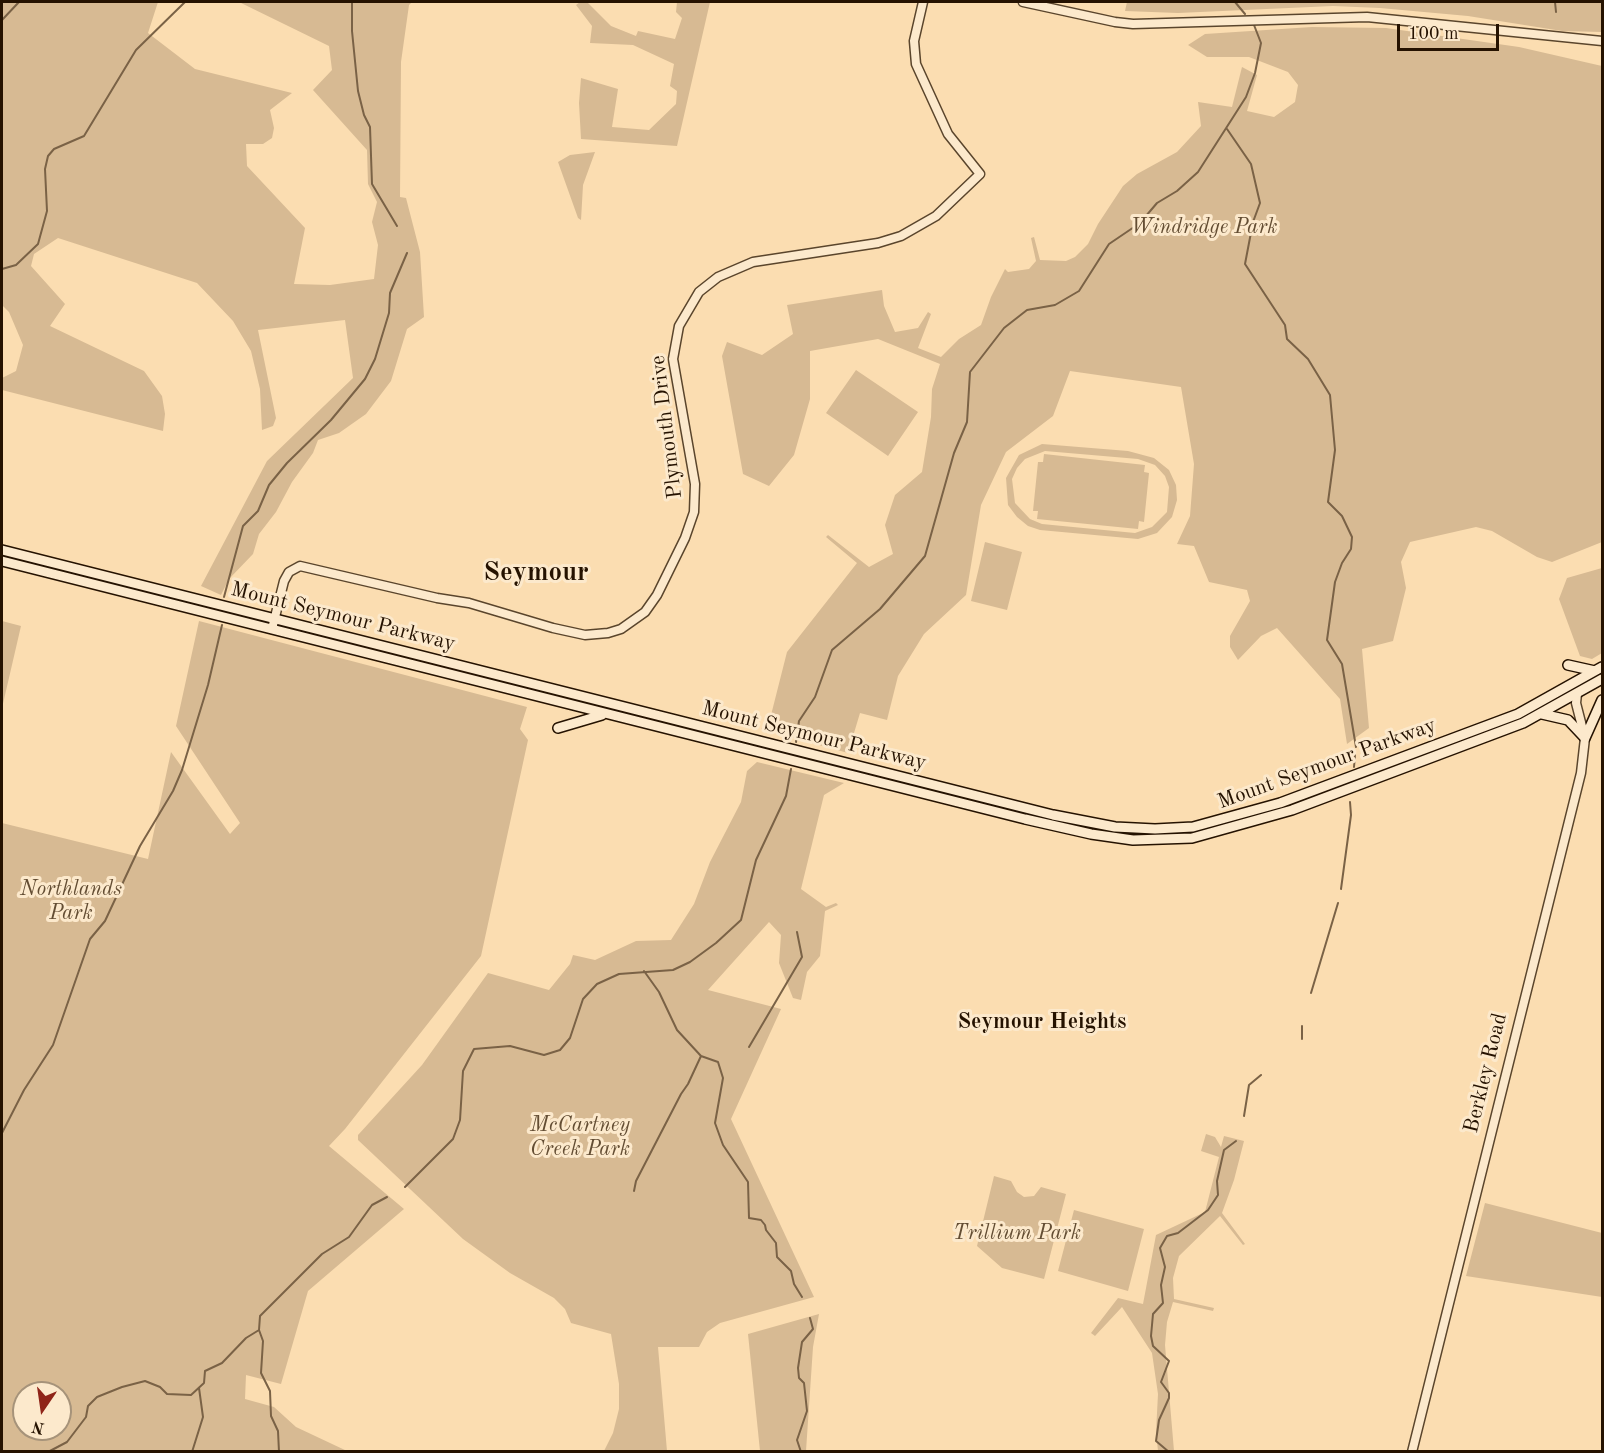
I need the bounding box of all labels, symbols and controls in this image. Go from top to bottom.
scale bar [1400,12,1502,50]
text: 100 m [1408,25,1459,43]
park label: Windridge Park [1130,214,1278,240]
street label: Plymouth Drive [646,354,688,500]
district label: Seymour [483,557,589,589]
street label: Mount Seymour Parkway [228,577,458,657]
street label: Mount Seymour Parkway [699,696,929,776]
street label: Mount Seymour Parkway [1214,713,1440,815]
park label: Northlands Park [20,876,122,926]
district label: Seymour Heights [957,1009,1127,1035]
street label: Berkley Road [1459,1010,1513,1136]
park label: McCartney Creek Park [530,1112,630,1162]
park label: Trillium Park [953,1220,1081,1246]
north arrow [12,1381,72,1441]
text: N [31,1417,46,1436]

